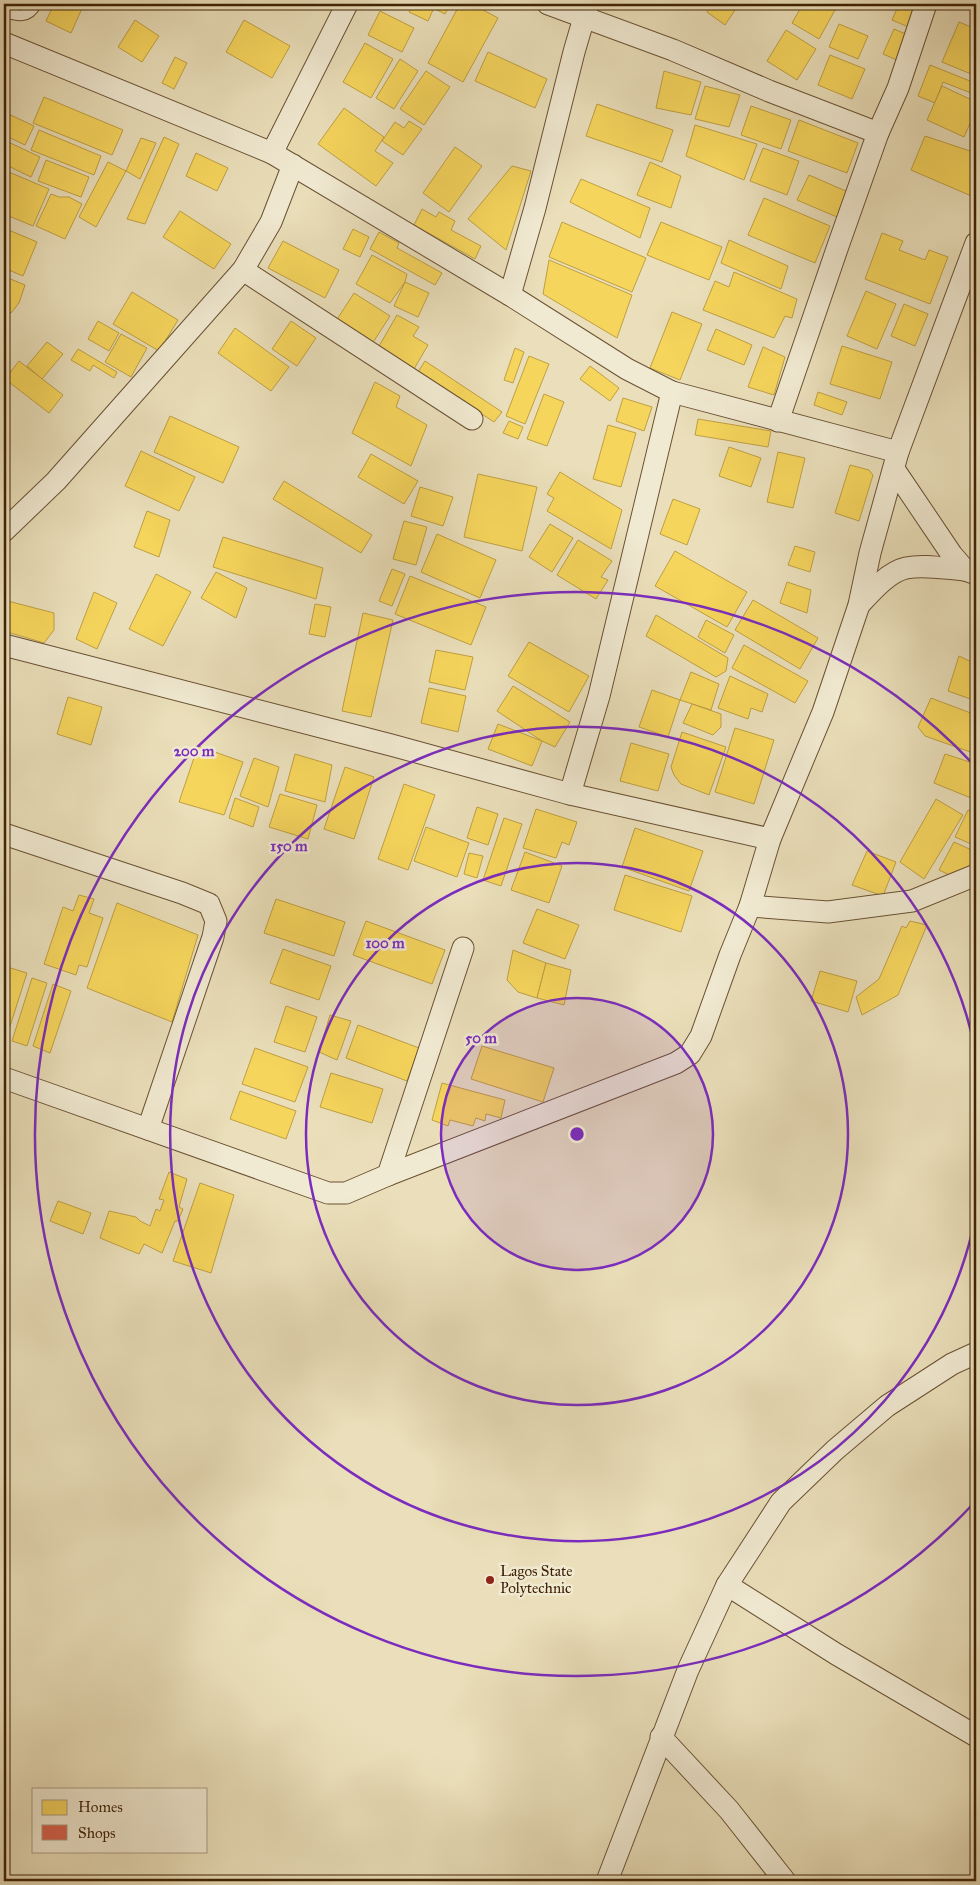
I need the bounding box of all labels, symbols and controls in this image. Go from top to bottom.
text: 200 m [174,742,215,760]
text: 150 m [270,837,308,855]
text: 100 m [365,934,405,952]
text: 50 m [465,1029,497,1047]
centre of rings [568,1125,586,1143]
place label: Lagos State Polytechnic [500,1562,573,1597]
marker: Lagos State Polytechnic [484,1574,496,1586]
legend [32,1788,208,1852]
text: Homes [78,1798,123,1816]
text: Shops [78,1824,116,1842]

